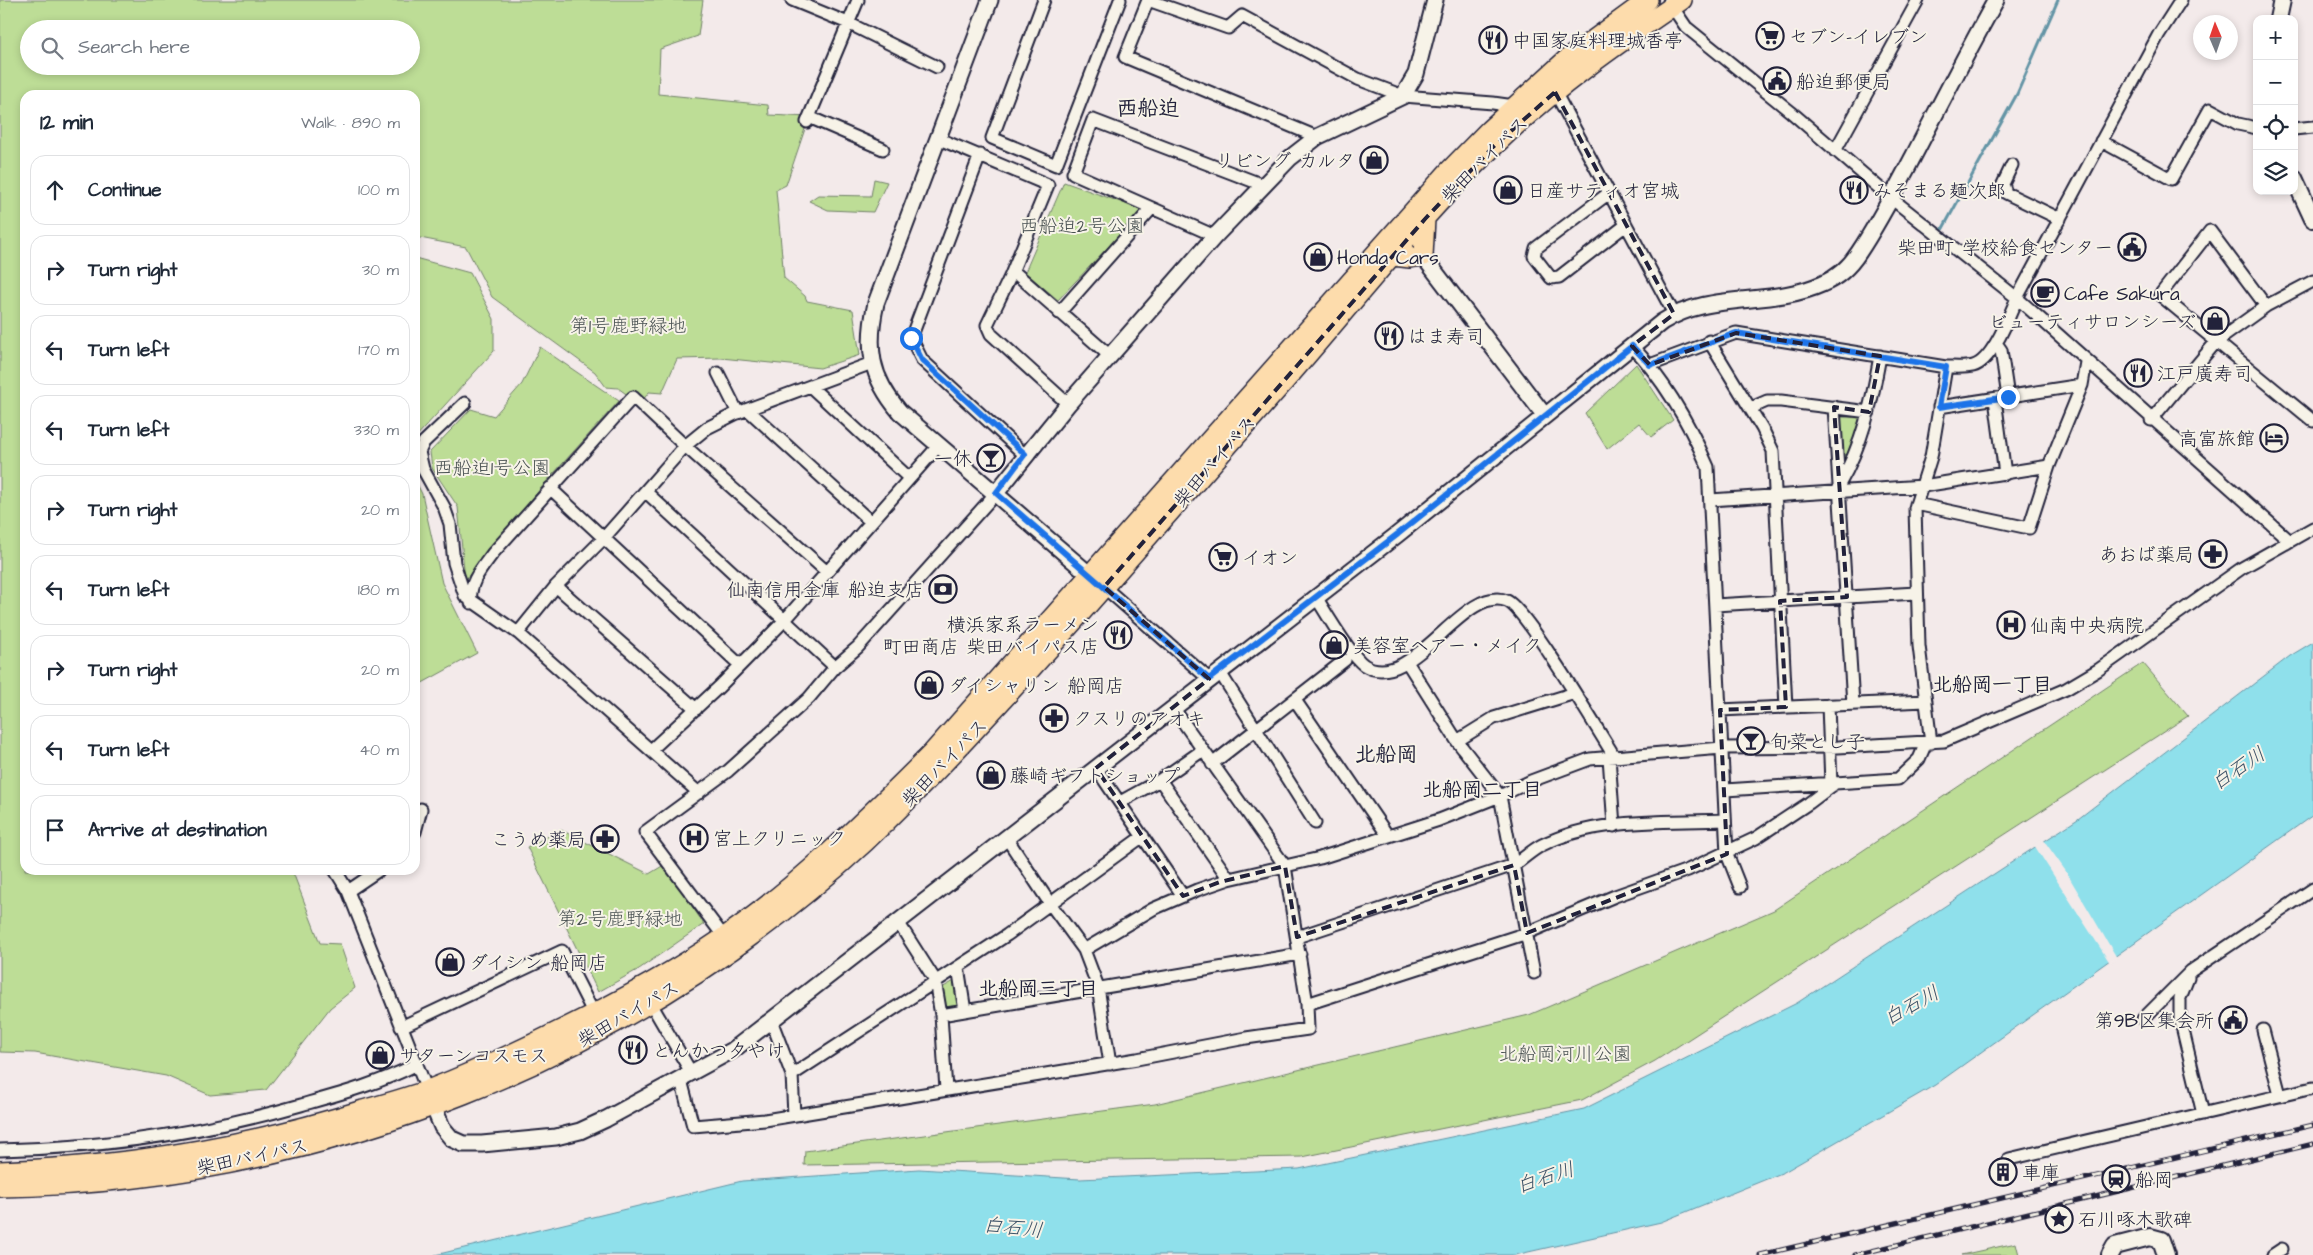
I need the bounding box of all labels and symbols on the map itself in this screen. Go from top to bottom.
north arrow [2193,15,2238,60]
supermarket icon: セブン-イレブン [1755,21,1785,51]
place label: セブン-イレブン [1789,24,1928,51]
restaurant icon: 中国家庭料理城香亭 [1478,25,1508,55]
place label: 中国家庭料理城香亭 [1512,28,1683,55]
public building icon: 船迫郵便局 [1762,66,1792,96]
place label: 船迫郵便局 [1796,69,1891,96]
district label: 西船迫 [1117,94,1180,123]
street label: 柴田バイパス [1435,110,1535,210]
shop icon: リビング カルタ [1359,145,1389,175]
place label: リビング カルタ [1215,148,1355,175]
shop icon: 日産サティオ宮城 [1493,175,1523,205]
restaurant icon: みそまる麺次郎 [1839,175,1869,205]
place label: 日産サティオ宮城 [1527,178,1679,205]
place label: みそまる麺次郎 [1873,178,2006,205]
park label: 西船迫2号公園 [1020,213,1144,240]
public building icon: 柴田町 学校給食センター [2117,232,2147,262]
place label: 柴田町 学校給食センター [1897,235,2113,262]
shop icon: Honda Cars [1303,242,1333,272]
place label: Honda Cars [1337,245,1439,272]
cafe icon: Cafe Sakura [2030,278,2060,308]
place label: Cafe Sakura [2064,281,2180,308]
shop icon: ビューティサロンシーズ [2200,306,2230,336]
place label: ビューティサロンシーズ [1989,309,2196,336]
park label: 第1号鹿野緑地 [570,313,686,340]
restaurant icon: はま寿司 [1374,321,1404,351]
place label: はま寿司 [1408,324,1484,351]
route start [900,327,923,350]
restaurant icon: 江戸廣寿司 [2123,358,2153,388]
place label: 江戸廣寿司 [2157,361,2252,388]
route end [1997,386,2020,409]
street label: 柴田バイパス [1168,410,1263,514]
hotel icon: 高富旅館 [2259,423,2289,453]
place label: 高富旅館 [2179,426,2255,453]
bar icon: 一休 [976,443,1006,473]
place label: 一休 [934,446,972,473]
park label: 西船迫1号公園 [434,455,550,482]
pharmacy icon: あおば薬局 [2198,539,2228,569]
supermarket icon: イオン [1208,542,1238,572]
place label: あおば薬局 [2099,542,2194,569]
place label: イオン [1242,545,1298,572]
bank icon: 仙南信用金庫 船迫支店 [928,574,958,604]
place label: 仙南信用金庫 船迫支店 [726,577,924,604]
hospital icon: 仙南中央病院 [1996,610,2026,640]
place label: 横浜家系ラーメン 町田商店 柴田バイパス店 [883,612,1099,661]
place label: 仙南中央病院 [2030,613,2144,640]
restaurant icon: 横浜家系ラーメン 町田商店 柴田バイパス店 [1103,620,1133,650]
shop icon: 美容室ヘアー・メイク [1319,630,1349,660]
place label: 美容室ヘアー・メイク [1353,633,1541,660]
shop icon: ダイシャリン 船岡店 [914,670,944,700]
district label: 北船岡一丁目 [1932,671,2052,699]
place label: ダイシャリン 船岡店 [948,673,1124,700]
pharmacy icon: クスリのアオキ [1039,703,1069,733]
place label: クスリのアオキ [1073,706,1206,733]
street label: 柴田バイパス [896,713,994,813]
bar icon: 旬菜とし子 [1736,726,1766,756]
place label: 旬菜とし子 [1770,729,1865,756]
district label: 北船岡 [1355,740,1418,769]
water label: 白石川 [2206,740,2271,797]
shop icon: 藤崎ギフトショップ [976,760,1006,790]
place label: 藤崎ギフトショップ [1010,763,1180,790]
district label: 北船岡二丁目 [1422,776,1542,804]
hospital icon: 宮上クリニック [679,823,709,853]
pharmacy icon: こうめ薬局 [590,824,620,854]
place label: 宮上クリニック [713,826,846,853]
place label: こうめ薬局 [491,827,586,854]
park label: 第2号鹿野緑地 [558,906,682,933]
shop icon: ダイシン 船岡店 [435,947,465,977]
place label: ダイシン 船岡店 [469,950,607,977]
street label: 柴田バイパス [573,974,685,1054]
district label: 北船岡三丁目 [978,975,1098,1003]
water label: 白石川 [1878,979,1945,1033]
public building icon: 第9B区集会所 [2218,1005,2248,1035]
place label: 第9B区集会所 [2095,1008,2214,1035]
restaurant icon: とんかつ夕やけ [618,1035,648,1065]
place label: とんかつ夕やけ [652,1038,785,1065]
shop icon: サターンコスモス [365,1040,395,1070]
park label: 北船岡河川公園 [1498,1041,1632,1068]
place label: サターンコスモス [399,1043,548,1070]
street label: 柴田バイパス [194,1132,311,1182]
water label: 白石川 [1512,1155,1578,1201]
building icon: 車庫 [1988,1157,2018,1187]
place label: 車庫 [2022,1160,2060,1187]
station icon: 船岡 [2101,1164,2131,1194]
place label: 船岡 [2135,1167,2173,1194]
place icon: 石川啄木歌碑 [2044,1204,2074,1234]
place label: 石川啄木歌碑 [2078,1207,2192,1234]
water label: 白石川 [982,1211,1044,1245]

